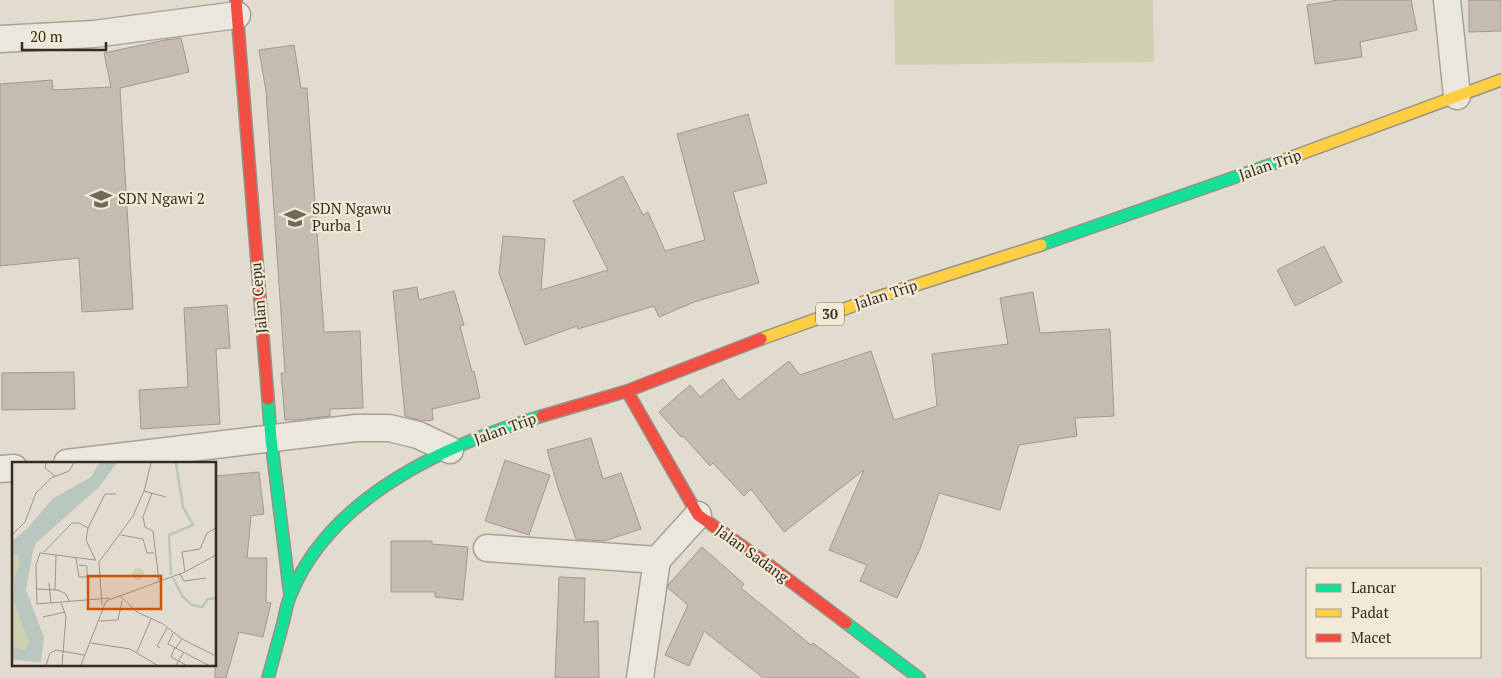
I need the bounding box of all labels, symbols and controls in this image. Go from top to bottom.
scale bar [22,20,106,52]
text: 20 m [30,26,63,46]
street label: Jalan Trip [1236,144,1304,184]
school or university icon: SDN Ngawi 2 [88,186,114,212]
place label: SDN Ngawi 2 [118,188,205,208]
place label: SDN Ngawu Purba 1 [312,198,392,235]
school or university icon: SDN Ngawu Purba 1 [282,205,308,231]
street label: Jalan Cepu [245,261,271,334]
street label: Jalan Trip [852,275,920,314]
road number: 30 [816,302,844,326]
street label: Jalan Trip [471,408,539,449]
inset map [12,462,216,666]
street label: Jalan Sadang [712,520,794,587]
legend [1306,568,1481,658]
text: Lancar [1351,577,1396,597]
text: Padat [1351,602,1389,622]
text: Macet [1351,627,1392,647]

